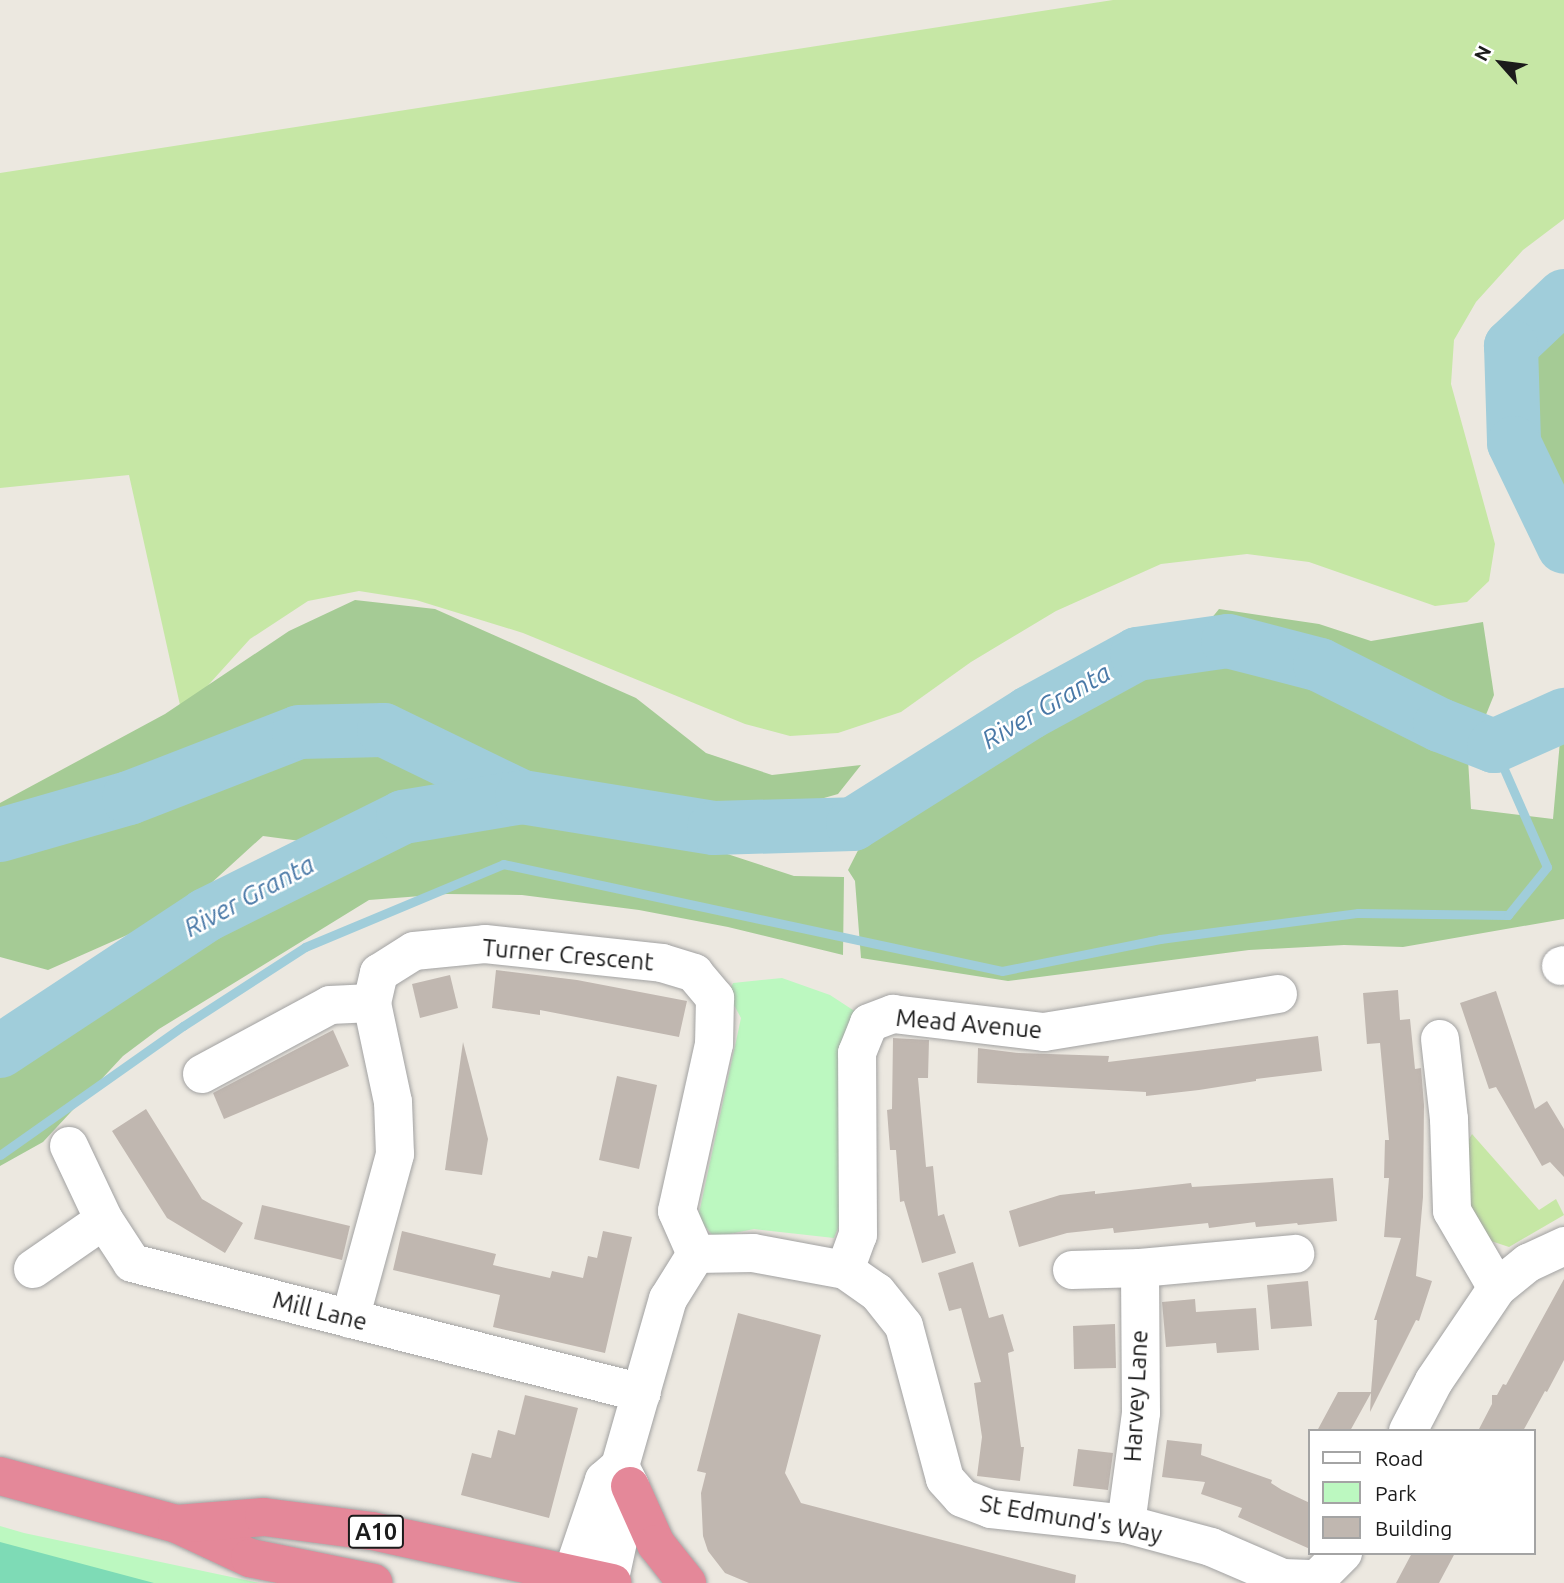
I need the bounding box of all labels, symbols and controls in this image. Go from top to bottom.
north arrow [1466,28,1536,98]
text: N [1469,42,1496,65]
water label: River Granta [976,657,1116,755]
water label: River Granta [178,849,320,943]
street label: Turner Crescent [481,933,655,977]
street label: Mead Avenue [895,1003,1043,1045]
street label: Mill Lane [270,1285,370,1337]
street label: Harvey Lane [1118,1329,1154,1463]
legend [1308,1429,1536,1555]
text: Road [1375,1446,1423,1470]
text: Park [1375,1481,1417,1505]
street label: St Edmund's Way [978,1489,1164,1549]
road number: A10 [346,1512,406,1552]
text: Building [1375,1516,1452,1540]

